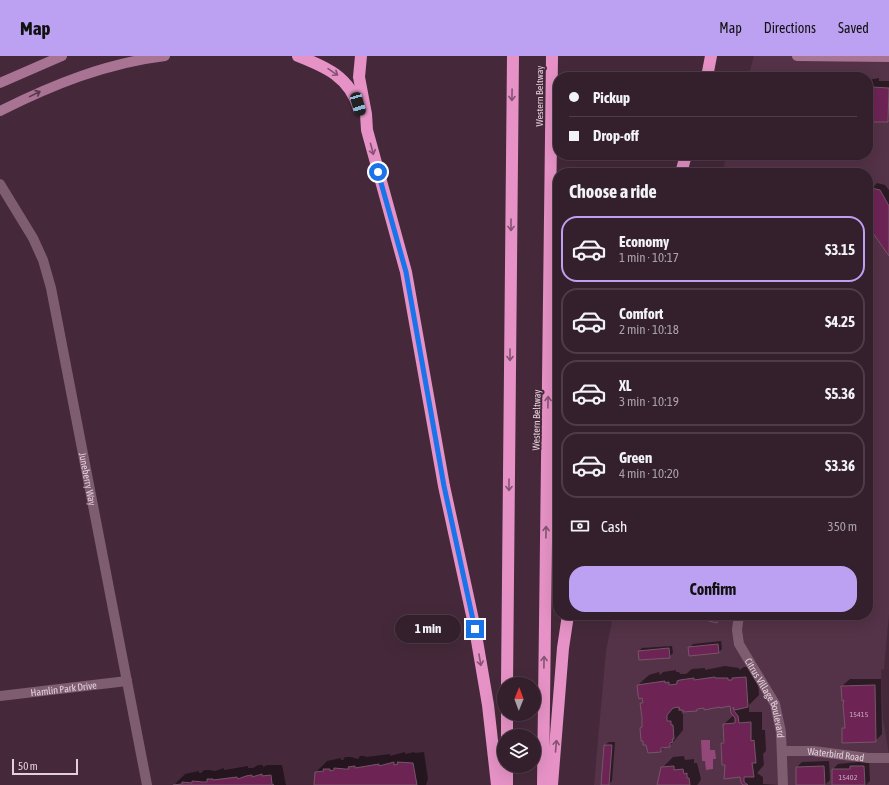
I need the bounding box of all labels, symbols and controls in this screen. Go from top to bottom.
text: Map [20,17,51,39]
text: Map [719,20,742,36]
text: Directions [764,20,816,36]
text: Saved [838,20,869,36]
street label: Western Beltway [534,66,545,126]
one-way arrow [327,68,338,76]
one-way arrow [508,88,516,101]
text: Pickup [593,89,630,106]
one-way arrow [29,90,41,97]
car [349,91,367,117]
text: Drop-off [593,127,639,144]
one-way arrow [369,143,376,156]
route start [369,163,387,181]
text: Choose a ride [569,181,657,202]
one-way arrow [507,218,514,231]
icon: car [571,231,607,267]
text: Economy [619,233,669,250]
text: $3.15 [825,241,855,258]
text: 1 min · 10:17 [619,250,679,265]
icon: car [571,303,607,339]
text: Comfort [619,305,663,322]
text: $4.25 [825,313,855,330]
text: 2 min · 10:18 [619,322,679,337]
one-way arrow [506,348,514,361]
icon: car [571,375,607,411]
text: XL [619,377,632,394]
text: $5.36 [825,385,855,402]
street label: Western Beltway [530,389,543,451]
text: 3 min · 10:19 [619,394,679,409]
one-way arrow [544,396,552,409]
icon: car [571,447,607,483]
text: Green [619,449,652,466]
street label: Juneberry Way [77,451,98,506]
text: $3.36 [825,457,855,474]
text: 4 min · 10:20 [619,466,679,481]
one-way arrow [505,478,513,491]
icon: cash [569,515,591,537]
text: Cash [601,518,627,535]
text: 350 m [828,519,857,534]
one-way arrow [542,526,550,539]
button: Confirm [569,566,857,612]
callout: 1 min [395,615,461,643]
route end [466,620,484,638]
text: 1 min [415,621,441,636]
one-way arrow [476,653,484,666]
one-way arrow [540,656,548,669]
street label: Citrus Village Boulevard [743,656,786,738]
north arrow [497,677,541,721]
map controls [497,677,541,773]
street label: Hamlin Park Drive [30,680,98,698]
house number: 15415 [850,710,869,719]
button: layers [497,729,541,773]
one-way arrow [553,740,560,753]
street label: Waterbird Road [807,746,865,763]
scale bar [12,757,78,776]
text: 50 m [18,760,38,772]
house number: 15402 [839,773,858,782]

